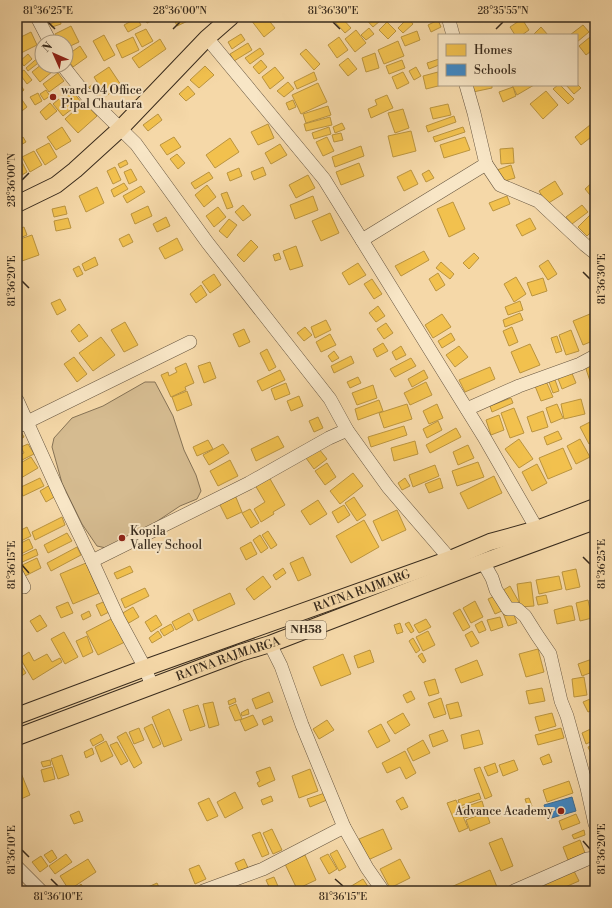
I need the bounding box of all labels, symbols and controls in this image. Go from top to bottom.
text: 81°36'25"E [23,5,73,17]
text: 28°36'00"N [153,5,208,17]
text: 81°36'30"E [308,5,358,17]
text: 28°35'55"N [477,5,529,17]
north arrow [34,34,74,74]
legend [438,34,578,86]
text: N [40,39,56,56]
text: Homes [474,43,512,58]
text: Schools [474,63,516,78]
place label: ward-04 Office Pipal Chautara [60,83,143,112]
marker: ward-04 Office Pipal Chautara [48,92,58,102]
text: 28°36'00"N [6,152,18,207]
text: 81°36'30"E [596,254,608,304]
text: 81°36'20"E [6,255,18,306]
place label: Kopila Valley School [129,524,203,553]
marker: Kopila Valley School [117,533,127,543]
text: 81°36'25"E [596,539,608,589]
text: 81°36'15"E [6,541,18,589]
street label: RATNA RAJMARG [311,566,412,615]
road number: NH58 [286,621,326,639]
street label: RATNA RAJMARGA [174,633,283,684]
place label: Advance Academy [454,804,553,819]
marker: Advance Academy [556,806,566,816]
text: 81°36'20"E [596,823,608,874]
text: 81°36'10"E [6,825,18,875]
text: 81°36'10"E [33,891,83,903]
text: 81°36'15"E [319,891,367,903]

